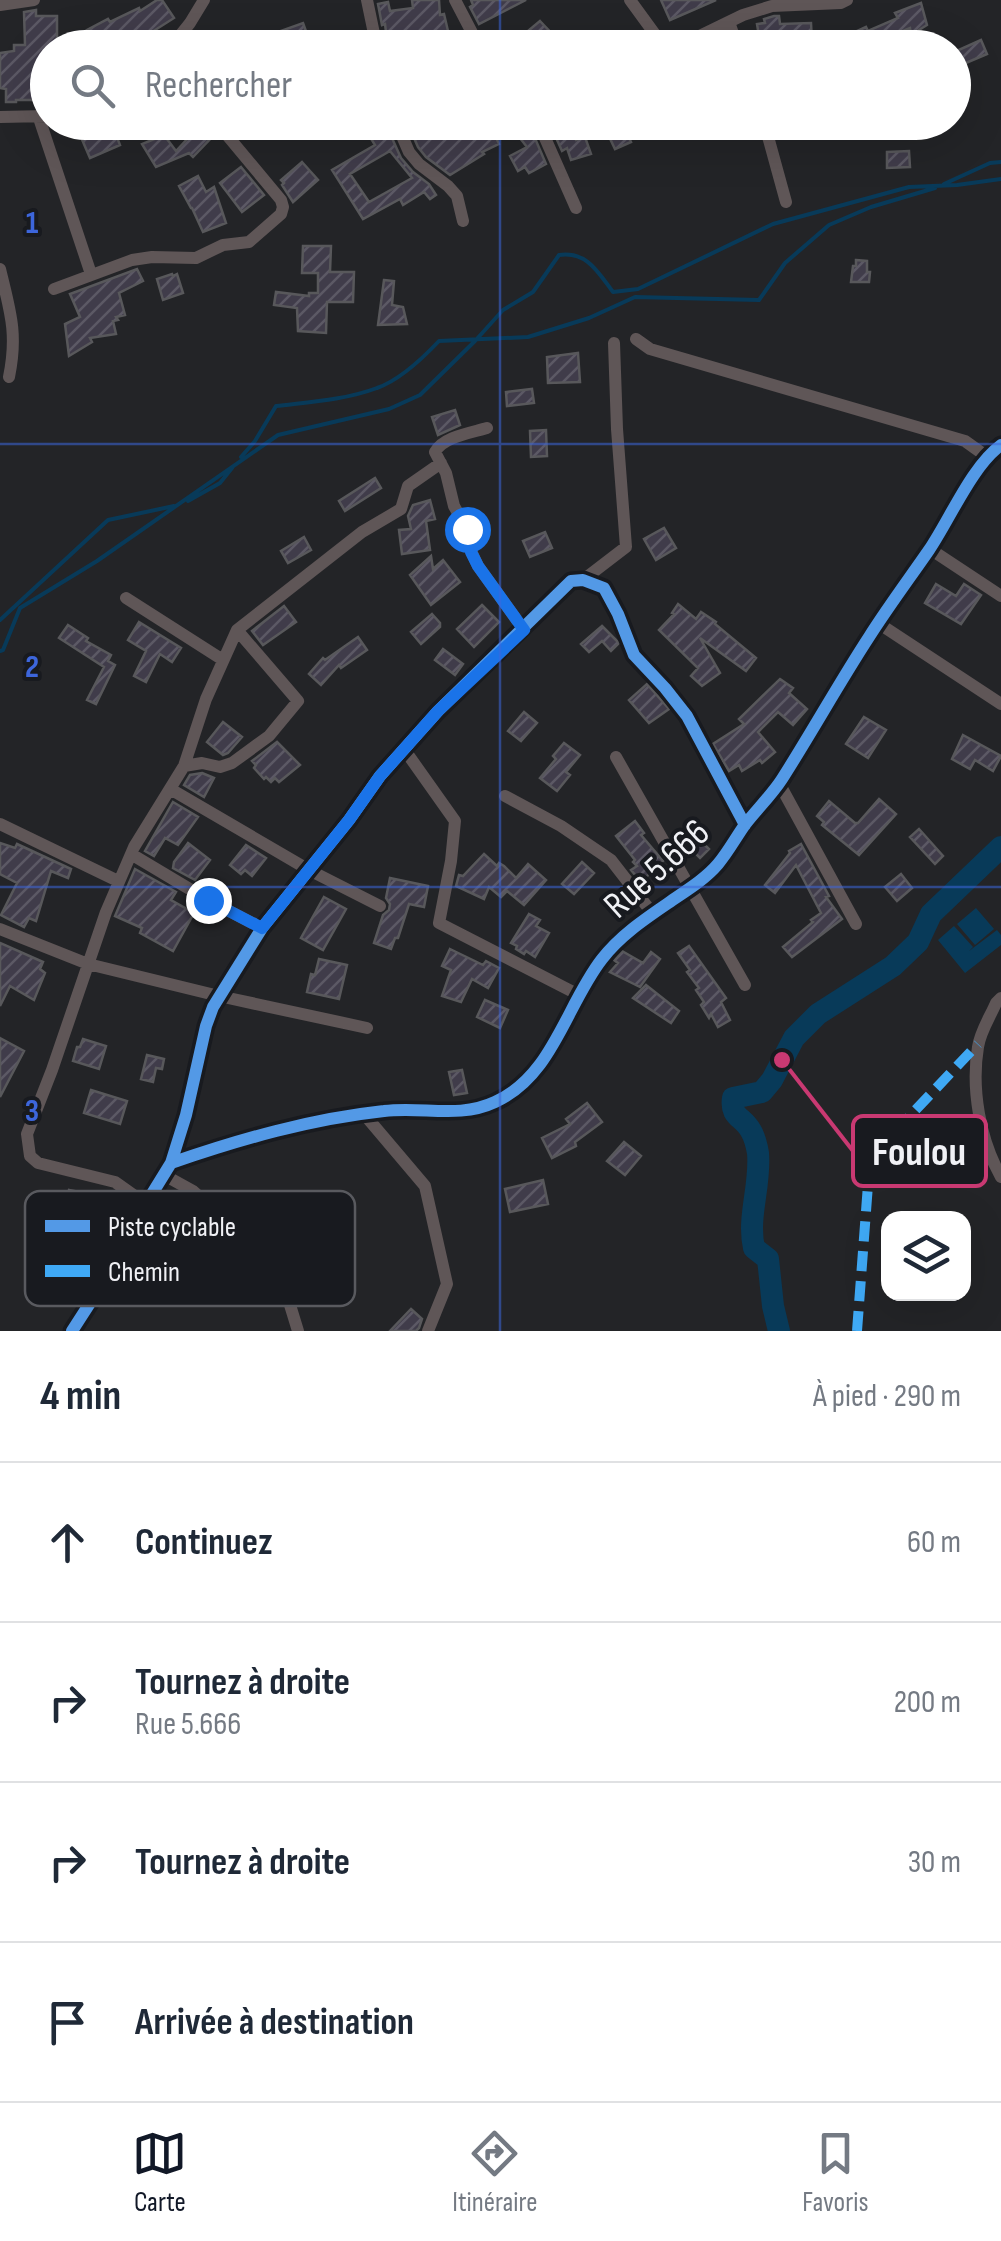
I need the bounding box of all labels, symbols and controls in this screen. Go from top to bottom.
search box [30,30,971,140]
icon: search [65,58,120,113]
text: Rechercher [145,63,292,108]
text: 1 [26,204,39,243]
route start [445,507,491,553]
text: 2 [25,648,39,687]
street label: Rue 5.666 [595,810,719,928]
route end [186,878,232,924]
text: 3 [25,1092,39,1131]
callout: Foulou [853,1116,986,1186]
text: Foulou [872,1129,966,1177]
legend [25,1191,355,1306]
text: Piste cyclable [108,1211,236,1244]
map controls [881,1211,971,1301]
button: layers [881,1211,971,1301]
text: Chemin [108,1256,180,1289]
text: 4 min [40,1371,121,1422]
text: À pied · 290 m [813,1377,961,1416]
icon: ahead [40,1515,95,1570]
text: Continuez [135,1520,273,1565]
text: 60 m [907,1523,961,1562]
text: Tournez à droite [135,1660,350,1705]
icon: right [40,1675,95,1730]
text: 200 m [894,1683,961,1722]
text: Rue 5.666 [135,1705,241,1744]
icon: right [40,1835,95,1890]
text: Tournez à droite [135,1840,350,1885]
text: 30 m [908,1843,961,1882]
icon: arrive [40,1995,95,2050]
text: Arrivée à destination [135,2000,414,2045]
tab: Carte [132,2126,187,2219]
tab: Itinéraire [452,2126,537,2219]
tab: Favoris [802,2126,869,2219]

